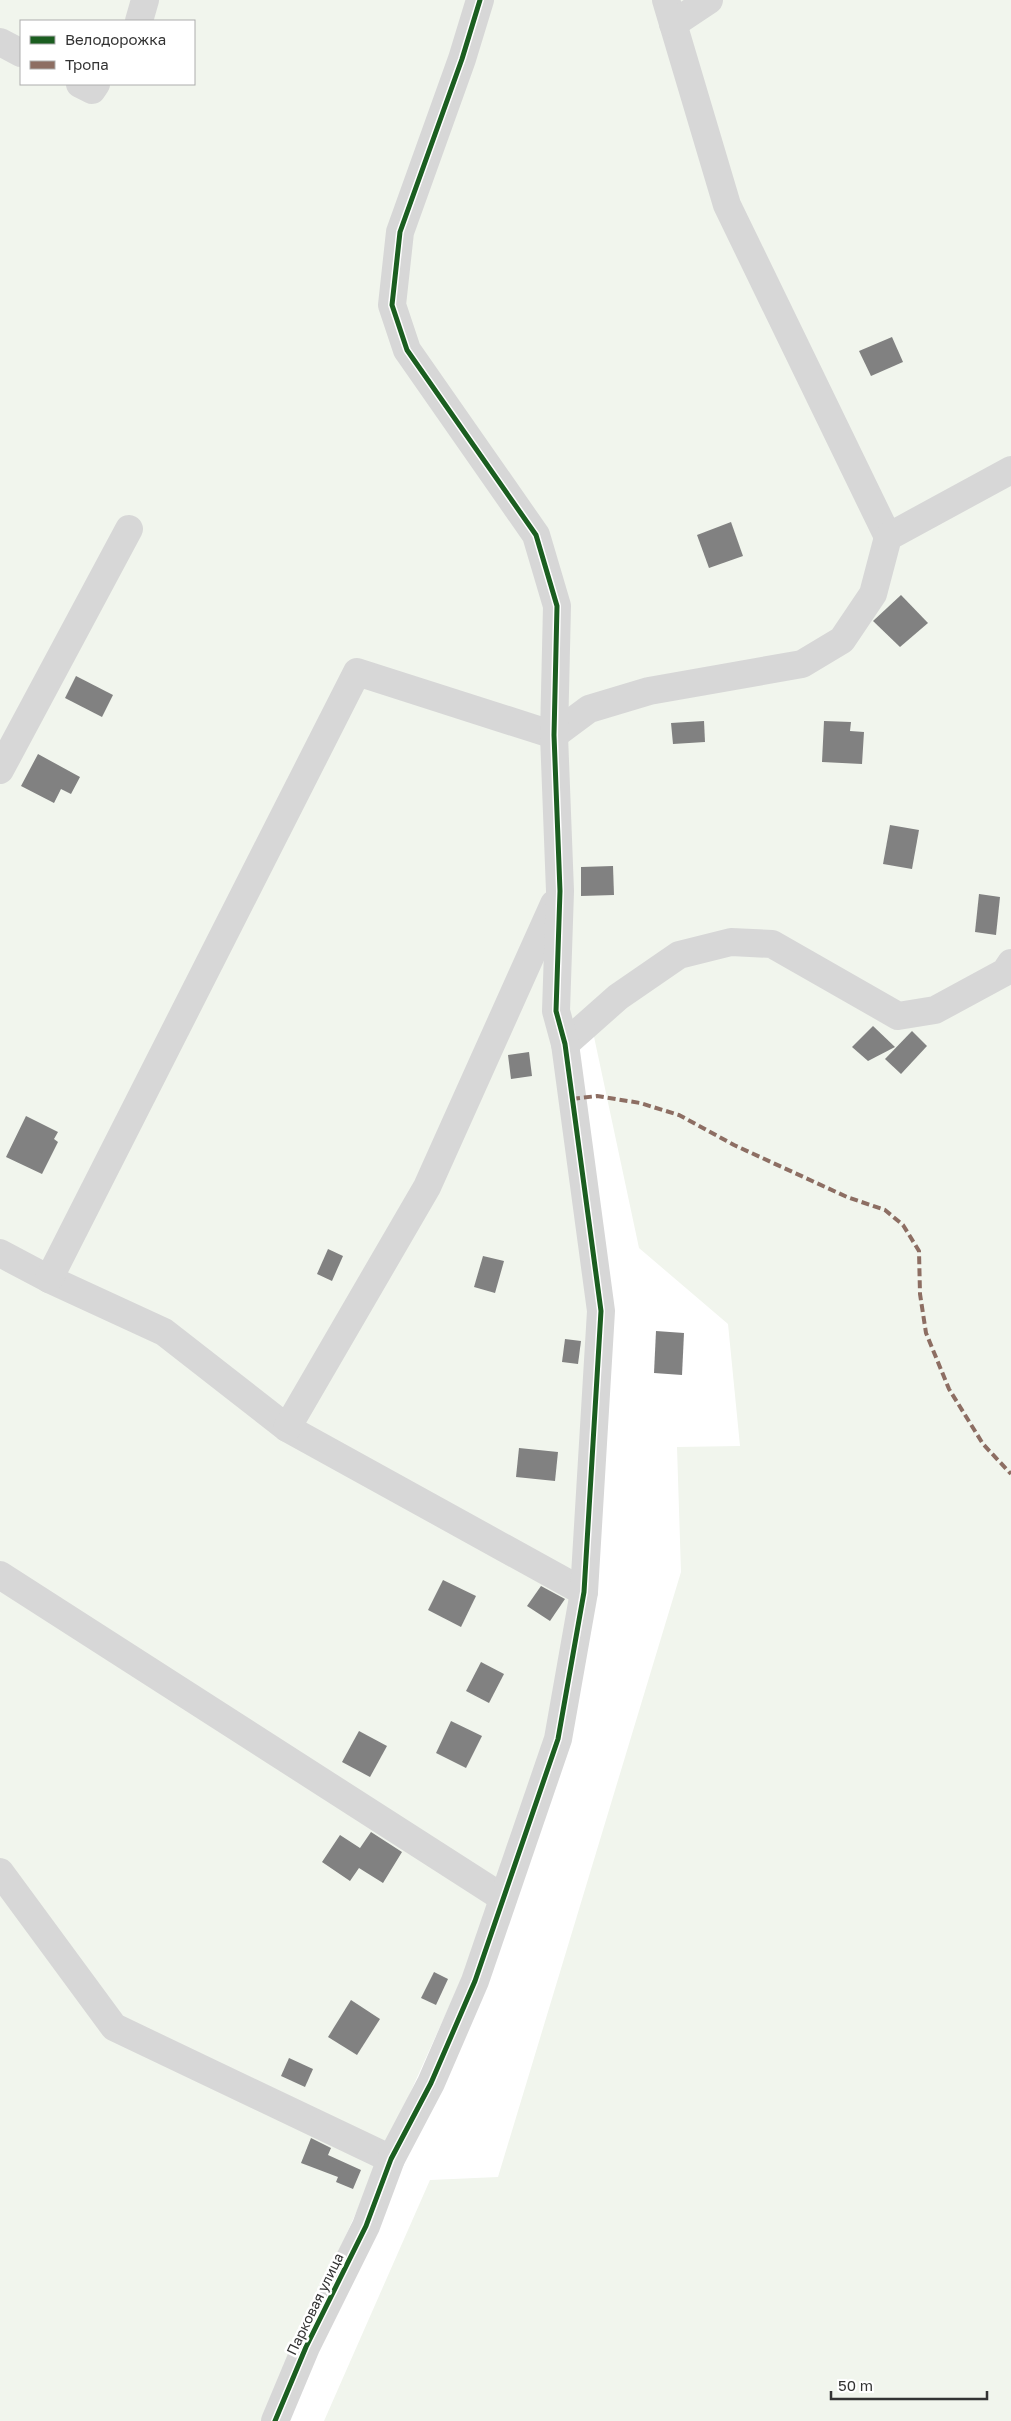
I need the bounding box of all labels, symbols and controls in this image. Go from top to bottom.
legend [20,20,195,85]
text: Велодорожка [65,30,166,48]
text: Тропа [65,55,109,73]
street label: Парковая улица [282,2250,347,2358]
scale bar [831,2368,987,2400]
text: 50 m [838,2376,873,2394]

